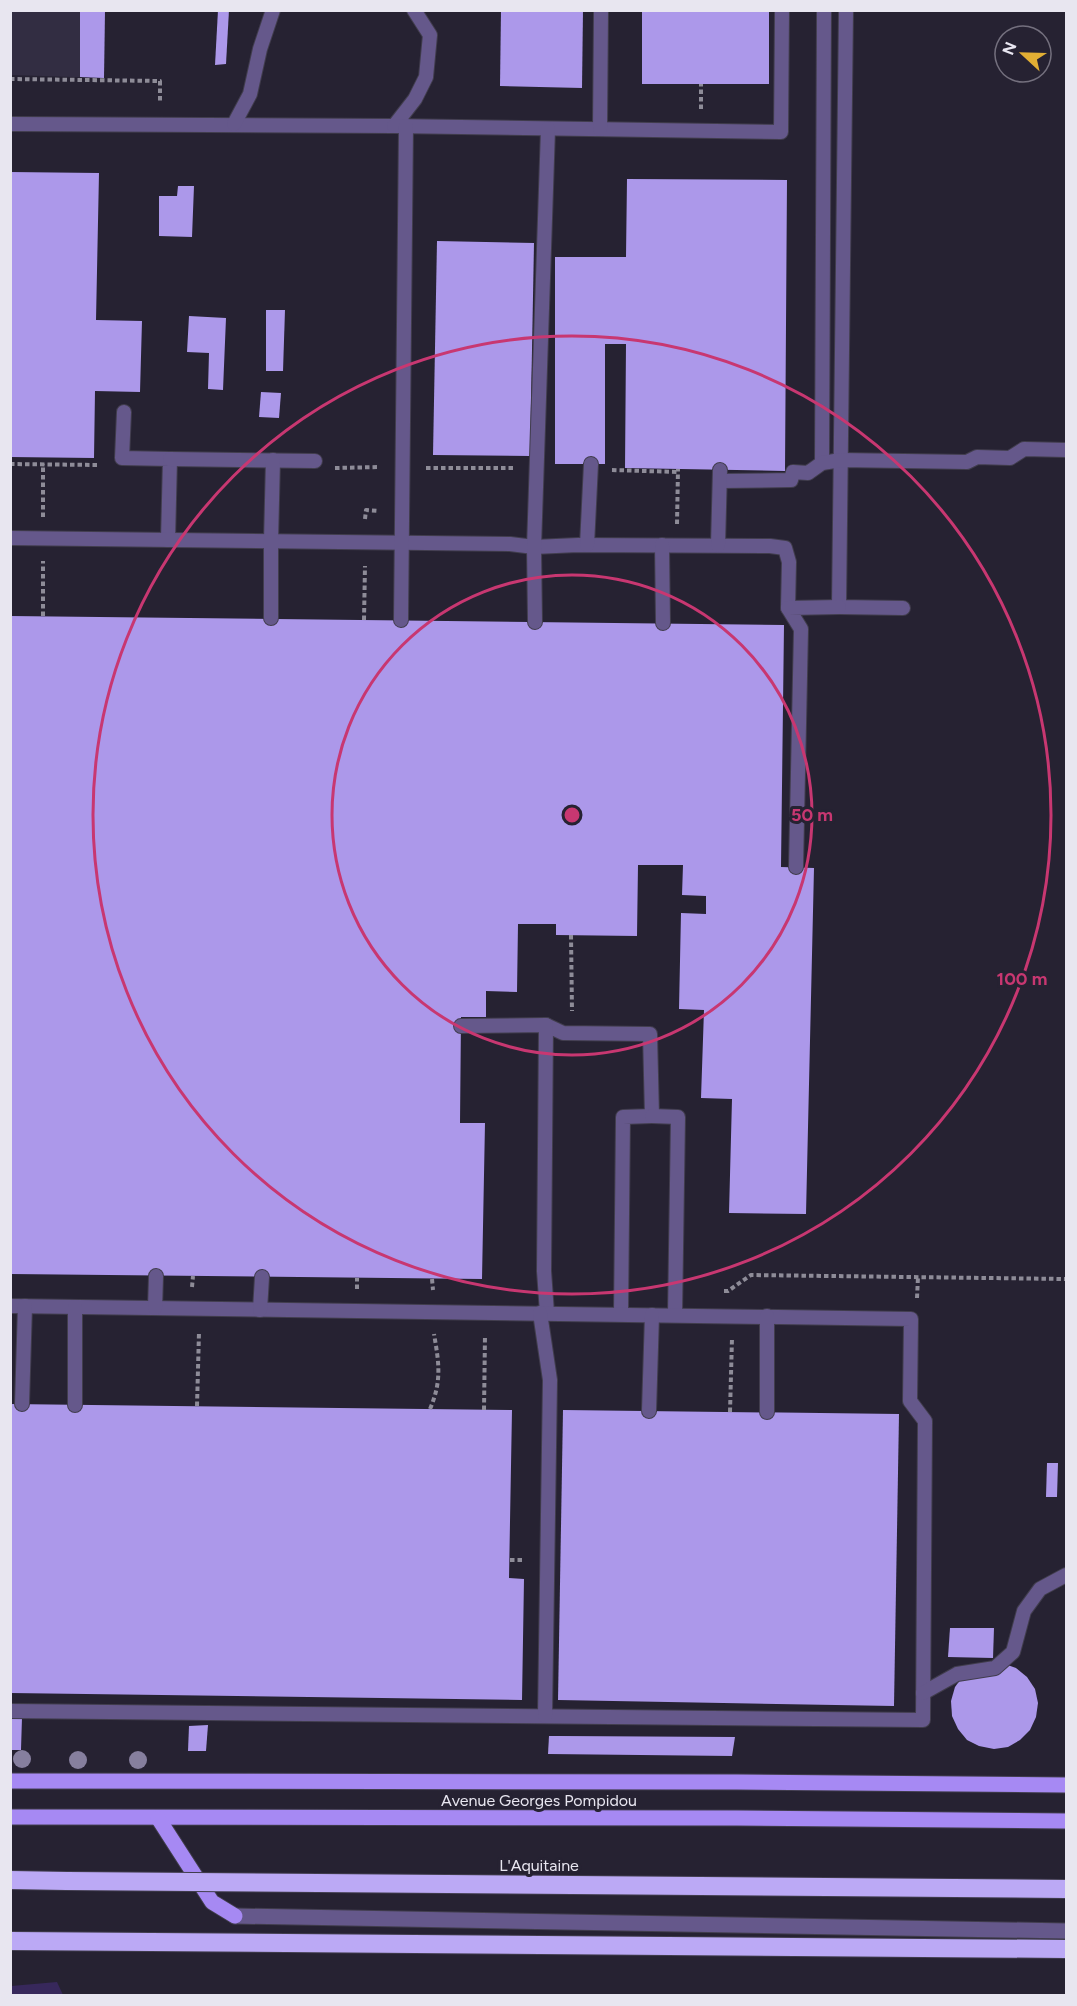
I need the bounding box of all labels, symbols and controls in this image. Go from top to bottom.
north arrow [993,24,1053,84]
text: N [998,39,1021,58]
text: 50 m [791,804,833,826]
centre of rings [562,805,582,825]
text: 100 m [997,968,1047,990]
street label: Avenue Georges Pompidou [441,1791,637,1810]
street label: L'Aquitaine [499,1856,579,1875]

